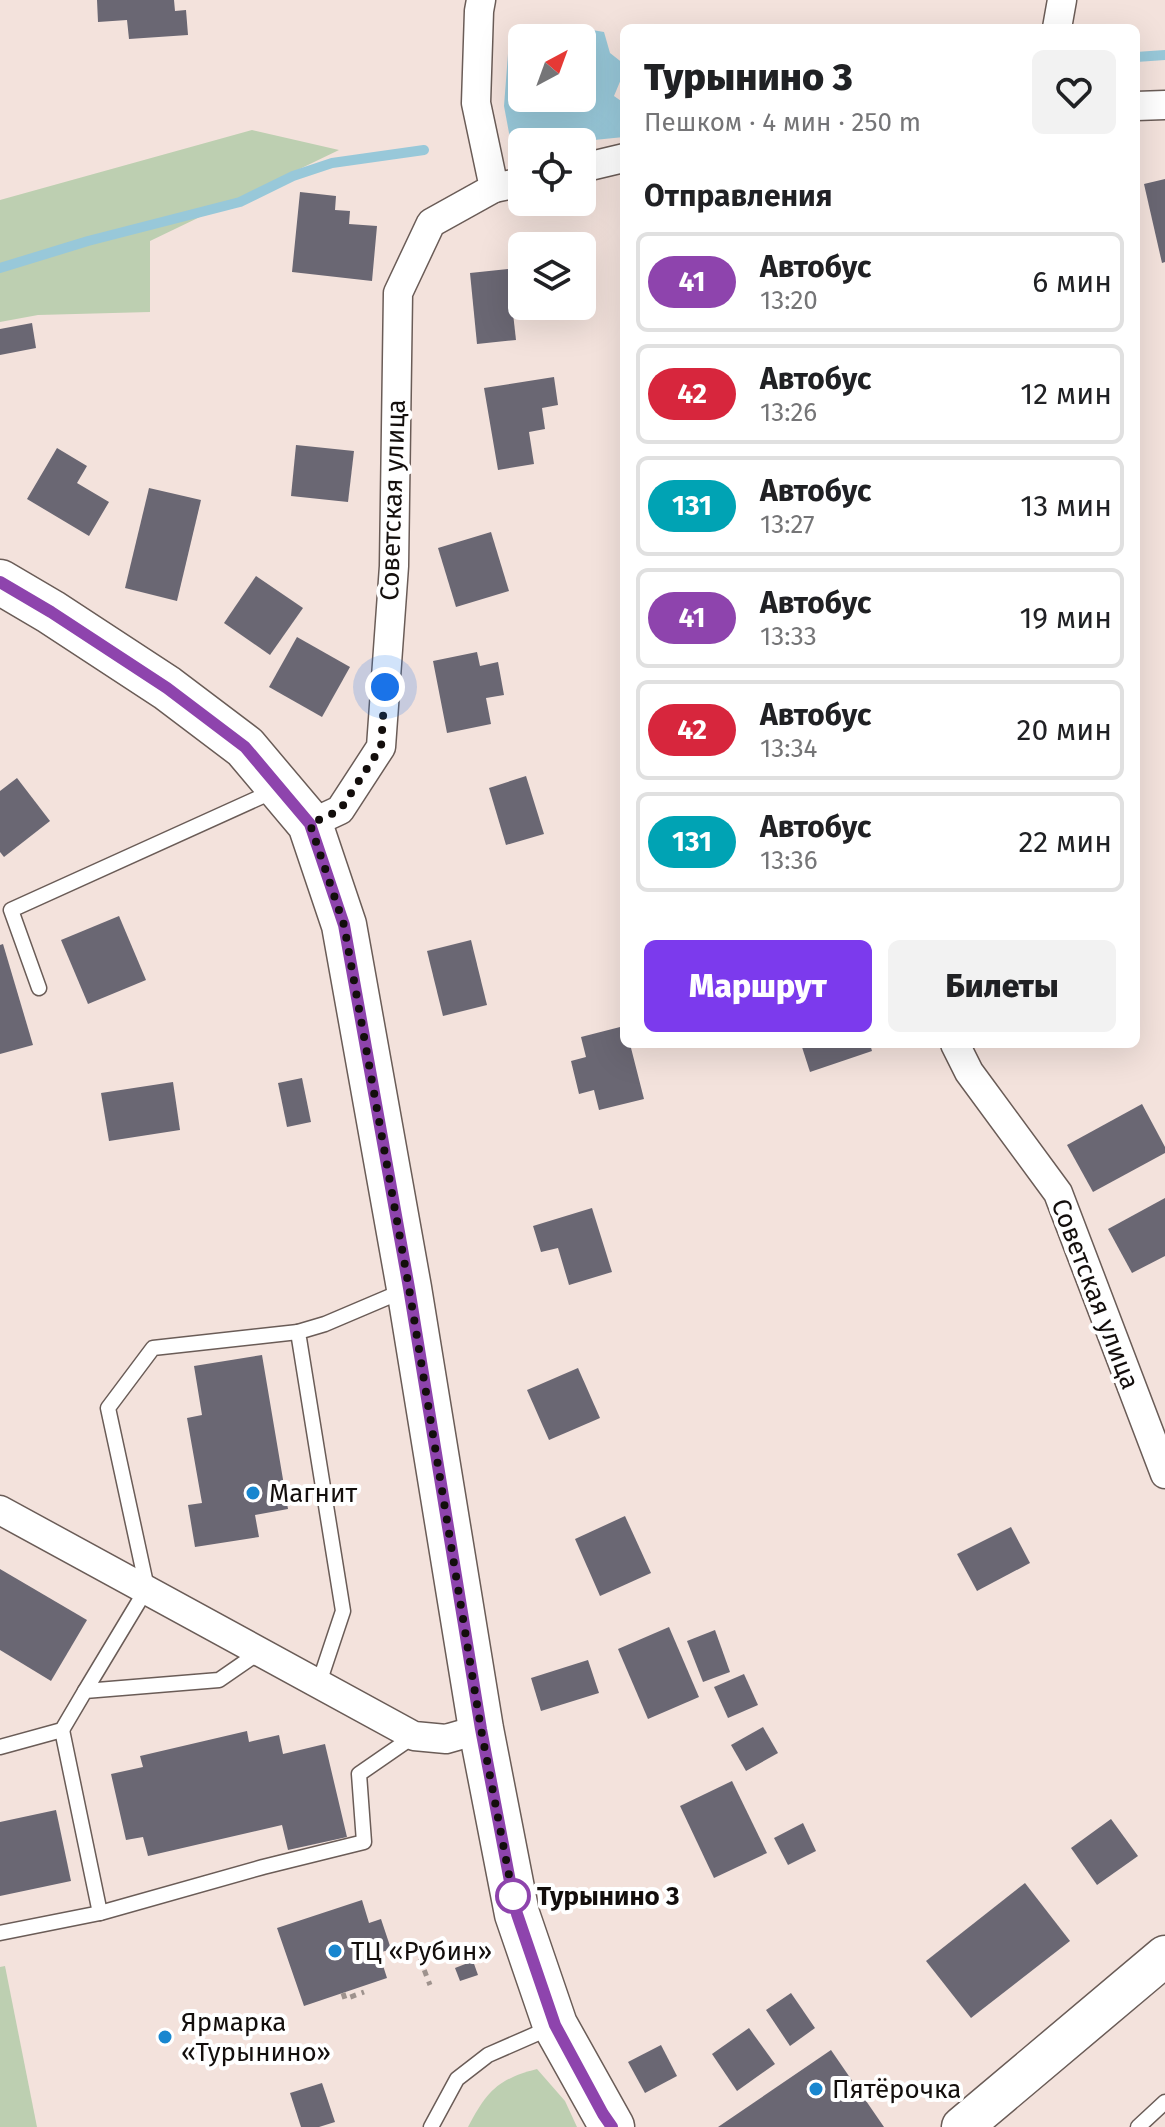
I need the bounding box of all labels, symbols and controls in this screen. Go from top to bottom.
north arrow [508,24,596,112]
map controls [508,24,596,320]
button: heart [1032,50,1116,134]
text: Турынино 3 [644,54,853,100]
text: Пешком · 4 мин · 250 m [644,107,921,138]
button: locate [508,128,596,216]
text: Отправления [644,178,833,214]
button: layers [508,232,596,320]
text: Автобус [760,249,871,285]
text: 6 мин [1032,264,1112,300]
text: 41 [679,265,705,298]
text: 13:20 [760,285,818,316]
text: Автобус [760,361,871,397]
text: 12 мин [1020,376,1112,412]
text: 42 [677,377,707,410]
text: 13:26 [760,397,817,428]
street label: Советская улица [374,399,412,601]
text: Автобус [760,473,871,509]
text: 13 мин [1020,488,1112,524]
text: 131 [672,489,712,522]
text: 13:27 [760,509,815,540]
text: Автобус [760,585,871,621]
text: 19 мин [1019,600,1112,636]
text: 41 [679,601,705,634]
text: 13:33 [760,621,817,652]
your location [365,667,405,707]
text: Автобус [760,697,871,733]
text: 20 мин [1017,712,1112,748]
text: 42 [677,713,707,746]
text: 13:34 [760,733,817,764]
text: Автобус [760,809,871,845]
text: 22 мин [1018,824,1112,860]
text: 131 [672,825,712,858]
text: 13:36 [760,845,818,876]
button: Маршрут [644,940,872,1032]
button: Билеты [888,940,1116,1032]
street label: Советская улица [1044,1194,1146,1394]
place label: Магнит [269,1478,358,1509]
marker: Магнит [244,1484,262,1502]
marker: Турынино 3 [496,1879,530,1913]
place label: Турынино 3 [537,1881,679,1912]
place label: ТЦ «Рубин» [351,1936,492,1967]
marker: ТЦ «Рубин» [326,1942,344,1960]
place label: Ярмарка «Турынино» [181,2007,331,2068]
marker: Ярмарка «Турынино» [156,2028,174,2046]
place label: Пятёрочка [832,2074,961,2105]
marker: Пятёрочка [807,2080,825,2098]

